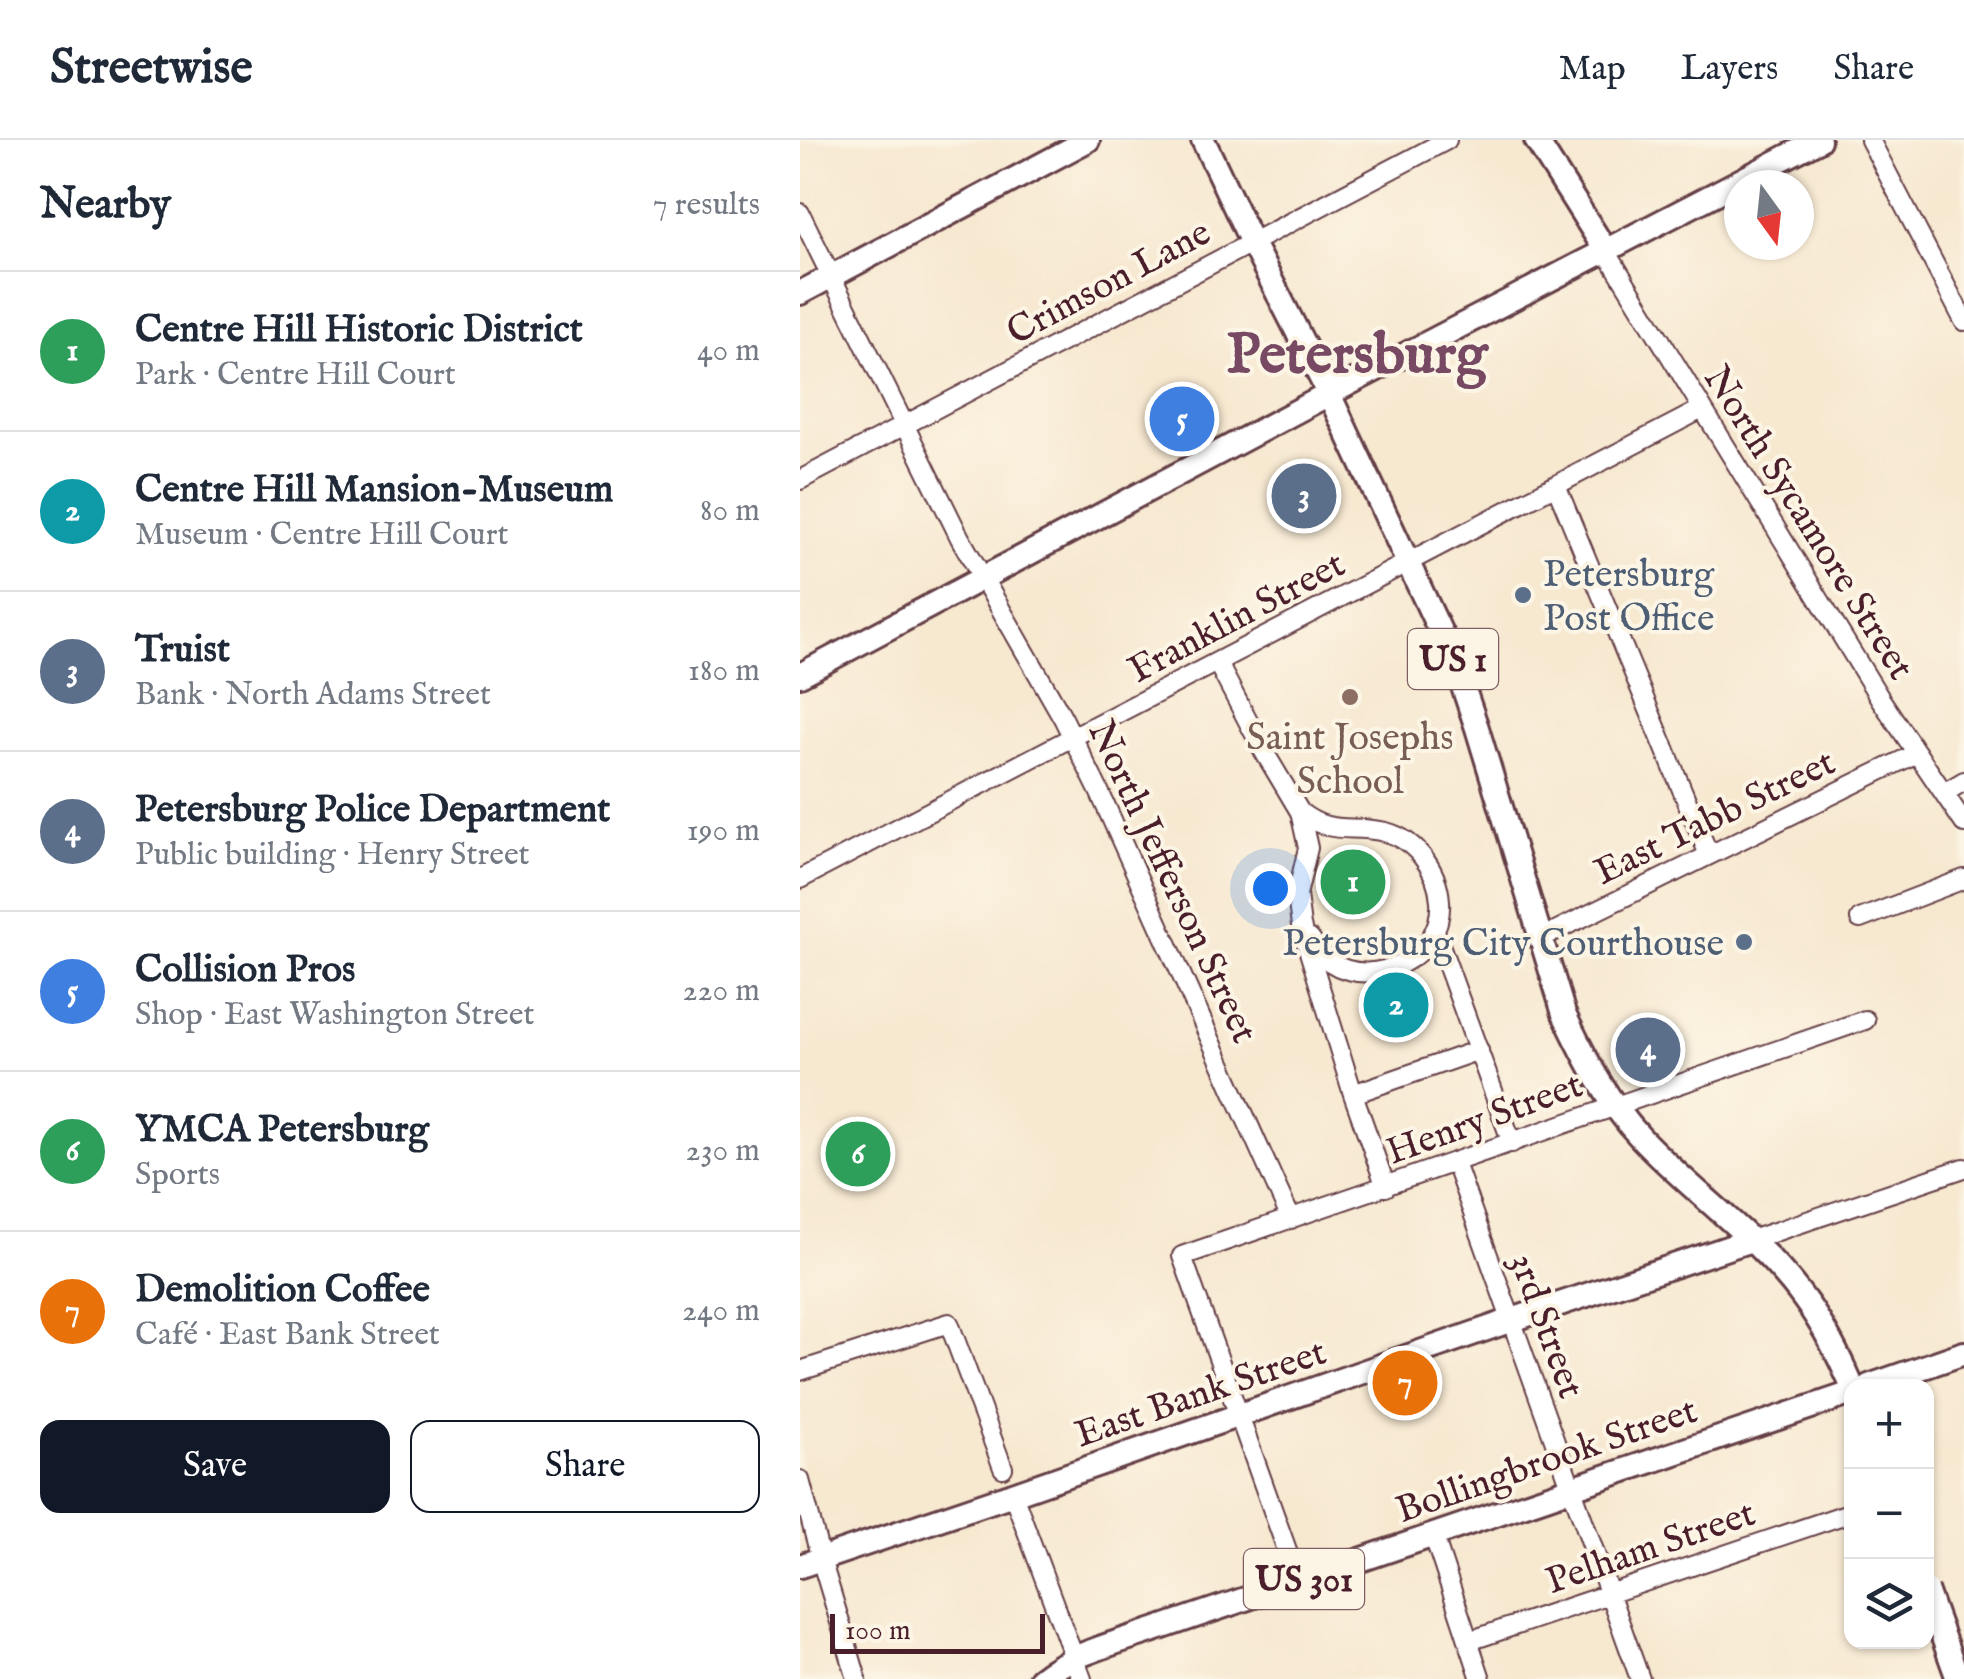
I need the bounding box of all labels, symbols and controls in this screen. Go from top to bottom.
text: Streetwise [50,39,253,99]
text: Map [1559,47,1626,92]
text: Layers [1681,47,1778,92]
text: Share [1833,47,1914,92]
north arrow [1724,170,1814,260]
text: Nearby [40,179,171,232]
text: 7 results [653,185,760,226]
street label: Crimson Lane [999,210,1220,357]
text: Centre Hill Historic District [135,307,583,355]
district label: Petersburg [1226,319,1489,393]
text: 1 [67,331,78,372]
text: 40 m [697,331,760,372]
text: Park · Centre Hill Court [135,355,456,396]
street label: North Sycamore Street [1691,358,1924,690]
pin: 5 [1150,382,1214,456]
pin: 3 [1272,458,1336,534]
text: Centre Hill Mansion-Museum [135,467,613,515]
text: 2 [65,491,80,532]
text: 80 m [700,491,760,532]
text: Museum · Centre Hill Court [135,515,508,556]
street label: Franklin Street [1121,542,1354,696]
place label: Petersburg Post Office [1543,552,1714,644]
marker: Petersburg Post Office [1512,584,1534,606]
text: Truist [135,627,230,675]
road number: US 1 [1408,629,1498,689]
text: 3 [67,651,78,692]
text: 180 m [688,651,760,692]
text: Bank · North Adams Street [135,675,491,716]
marker: Saint Josephs School [1339,686,1361,708]
street label: North Jefferson Street [1075,713,1267,1051]
place label: Saint Josephs School [1246,715,1454,807]
street label: East Tabb Street [1587,740,1844,898]
text: Petersburg Police Department [135,787,610,835]
text: 4 [65,811,80,852]
text: 190 m [687,811,760,852]
text: Public building · Henry Street [135,835,530,876]
pin: 1 [1320,844,1386,920]
your location [1245,863,1296,914]
place label: Petersburg City Courthouse [1282,921,1724,969]
marker: Petersburg City Courthouse [1733,931,1755,953]
text: Collision Pros [135,947,355,995]
pin: 2 [1364,968,1428,1042]
text: 5 [67,971,78,1012]
text: 220 m [683,971,760,1012]
text: Shop · East Washington Street [135,995,534,1036]
pin: 4 [1616,1012,1680,1088]
street label: Henry Street [1380,1062,1590,1177]
text: YMCA Petersburg [135,1107,429,1155]
pin: 6 [826,1116,890,1192]
text: 6 [66,1131,79,1172]
text: 230 m [686,1131,760,1172]
text: Sports [135,1155,220,1196]
street label: 3rd Street [1497,1247,1594,1405]
text: Demolition Coffee [135,1267,430,1315]
text: 7 [65,1291,80,1332]
text: 240 m [682,1291,760,1332]
text: Café · East Bank Street [135,1315,440,1356]
street label: East Bank Street [1069,1329,1333,1460]
pin: 7 [1372,1346,1438,1420]
map controls [1844,1379,1934,1649]
button: + [1844,1379,1934,1469]
street label: Bollingbrook Street [1390,1388,1704,1536]
button: Save [40,1420,390,1513]
button: Share [410,1420,760,1513]
button: − [1844,1469,1934,1559]
street label: Pelham Street [1540,1491,1762,1607]
road number: US 301 [1244,1549,1364,1609]
button: layers [1844,1559,1934,1649]
scale bar [830,1609,1045,1654]
text: 100 m [845,1614,911,1649]

